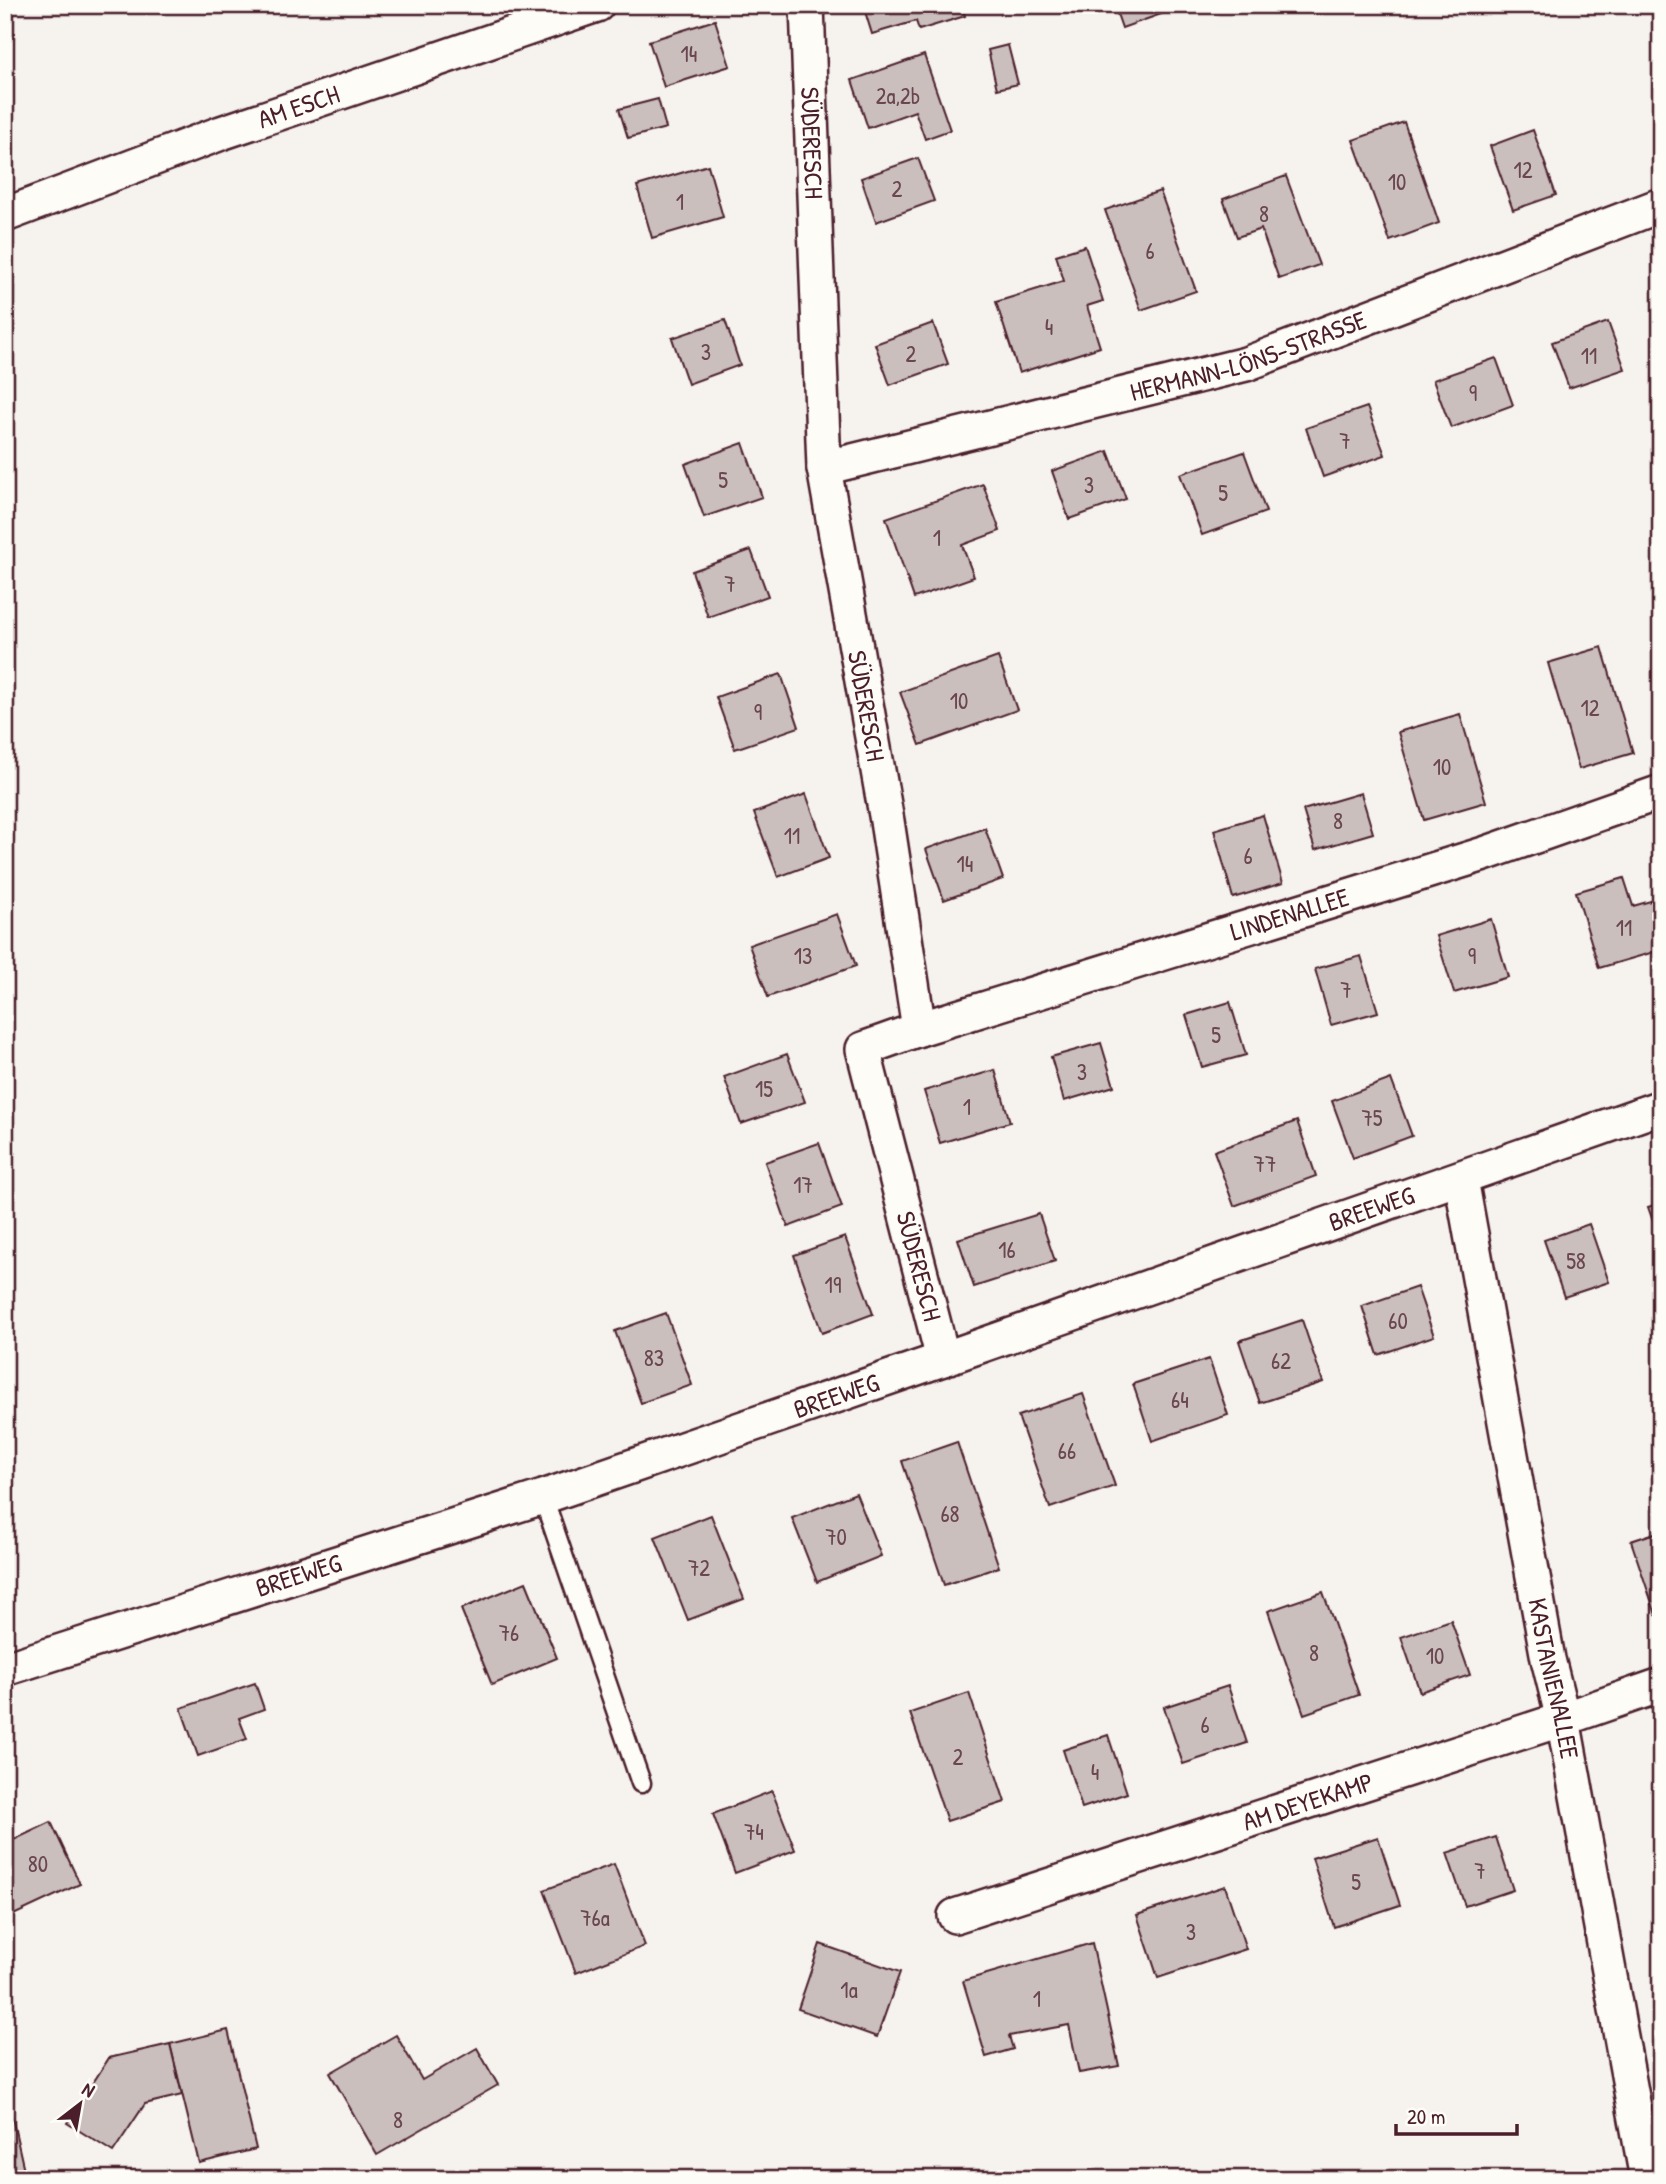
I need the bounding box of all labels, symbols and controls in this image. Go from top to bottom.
house number: 14 [681,38,697,69]
street label: AM ESCH [253,76,344,136]
house number: 2a,2b [876,80,920,111]
street label: SÜDERESCH [793,86,832,199]
house number: 12 [1513,154,1533,185]
house number: 10 [1388,166,1406,197]
house number: 2 [892,173,903,204]
house number: 1 [676,186,684,217]
house number: 8 [1259,198,1269,229]
house number: 6 [1145,235,1155,266]
street label: HERMANN-LÖNS-STRASSE [1126,301,1372,409]
house number: 4 [1045,311,1053,342]
house number: 3 [701,336,711,367]
house number: 2 [906,338,917,369]
house number: 11 [1581,340,1597,371]
house number: 9 [1469,377,1477,408]
house number: 7 [1339,425,1351,456]
house number: 5 [718,464,728,495]
house number: 3 [1084,469,1094,500]
house number: 5 [1218,477,1228,508]
house number: 1 [933,522,941,553]
house number: 7 [724,568,736,599]
street label: SÜDERESCH [840,648,894,764]
house number: 10 [950,685,968,716]
house number: 12 [1580,692,1600,723]
house number: 9 [754,696,762,727]
house number: 10 [1433,751,1451,782]
house number: 8 [1333,805,1343,836]
house number: 11 [784,820,800,851]
house number: 6 [1243,840,1253,871]
house number: 14 [957,848,973,879]
street label: LINDENALLEE [1226,879,1354,949]
house number: 11 [1616,912,1632,943]
house number: 13 [794,940,812,971]
house number: 9 [1468,940,1476,971]
house number: 7 [1340,974,1352,1005]
house number: 5 [1211,1019,1221,1050]
house number: 3 [1077,1056,1087,1087]
house number: 15 [755,1073,773,1104]
house number: 1 [963,1091,971,1122]
house number: 75 [1361,1102,1383,1133]
house number: 77 [1254,1148,1276,1179]
house number: 17 [793,1169,813,1200]
street label: BREEWEG [1324,1177,1419,1239]
street label: SÜDERESCH [889,1207,950,1324]
house number: 16 [998,1234,1016,1265]
house number: 58 [1566,1245,1586,1276]
house number: 19 [825,1269,841,1300]
house number: 60 [1388,1305,1408,1336]
house number: 83 [644,1342,664,1373]
house number: 62 [1271,1345,1291,1376]
street label: BREEWEG [789,1364,884,1426]
house number: 64 [1171,1384,1189,1415]
house number: 66 [1058,1435,1076,1466]
house number: 68 [940,1498,960,1529]
house number: 70 [825,1521,847,1552]
street label: BREEWEG [251,1545,346,1605]
house number: 72 [688,1552,710,1583]
street label: KASTANIENALLEE [1520,1595,1588,1762]
house number: 76 [499,1617,519,1648]
house number: 8 [1309,1637,1319,1668]
house number: 10 [1426,1640,1444,1671]
house number: 6 [1200,1709,1210,1740]
house number: 2 [953,1741,964,1772]
house number: 4 [1091,1756,1099,1787]
street label: AM DEYEKAMP [1238,1764,1378,1839]
house number: 74 [744,1816,764,1847]
house number: 80 [28,1848,48,1879]
house number: 7 [1474,1855,1486,1886]
house number: 5 [1351,1866,1361,1897]
house number: 76a [580,1902,610,1933]
house number: 3 [1186,1916,1196,1947]
house number: 1a [840,1974,858,2005]
house number: 1 [1033,1983,1041,2014]
north arrow [46,2068,116,2138]
text: N [78,2076,100,2103]
scale bar [1396,2093,1517,2137]
text: 20 m [1407,2102,1445,2131]
house number: 8 [393,2104,403,2135]

